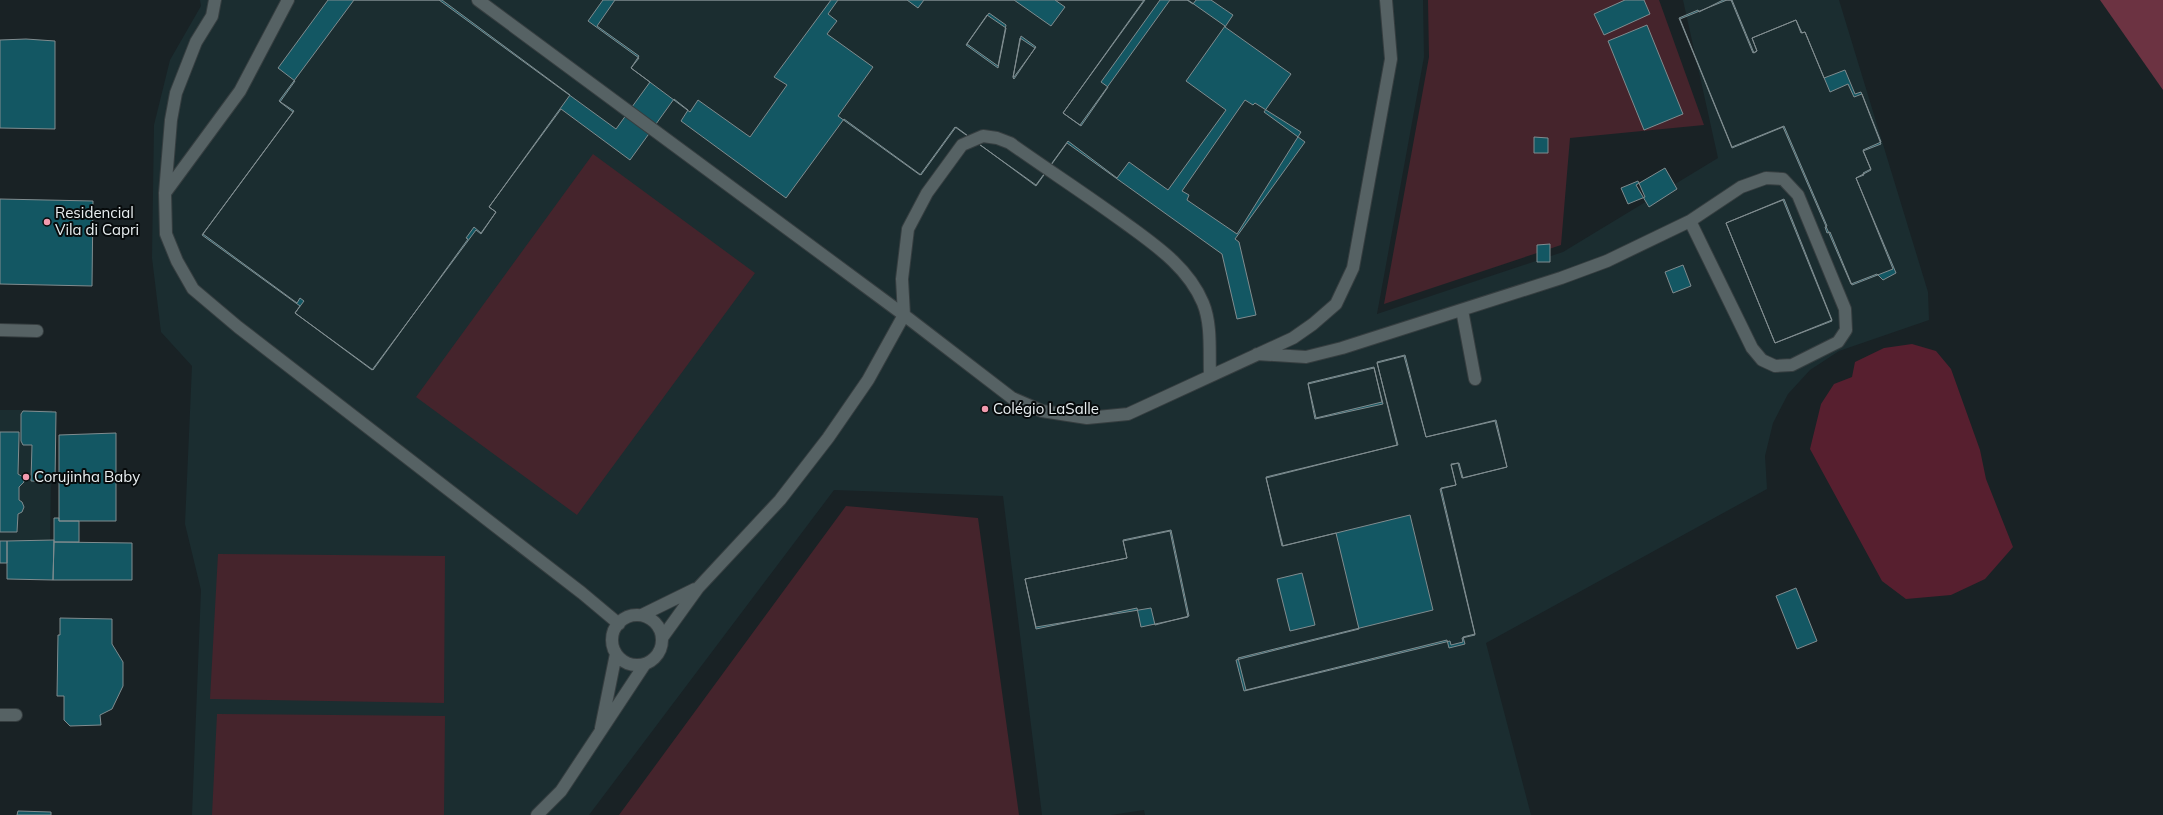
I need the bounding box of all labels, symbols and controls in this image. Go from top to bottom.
place label: Residencial Vila di Capri [55,203,139,239]
marker: Residencial Vila di Capri [42,217,52,227]
place label: Colégio LaSalle [993,399,1099,418]
marker: Colégio LaSalle [980,404,990,414]
place label: Corujinha Baby [34,467,140,486]
marker: Corujinha Baby [21,472,31,482]

